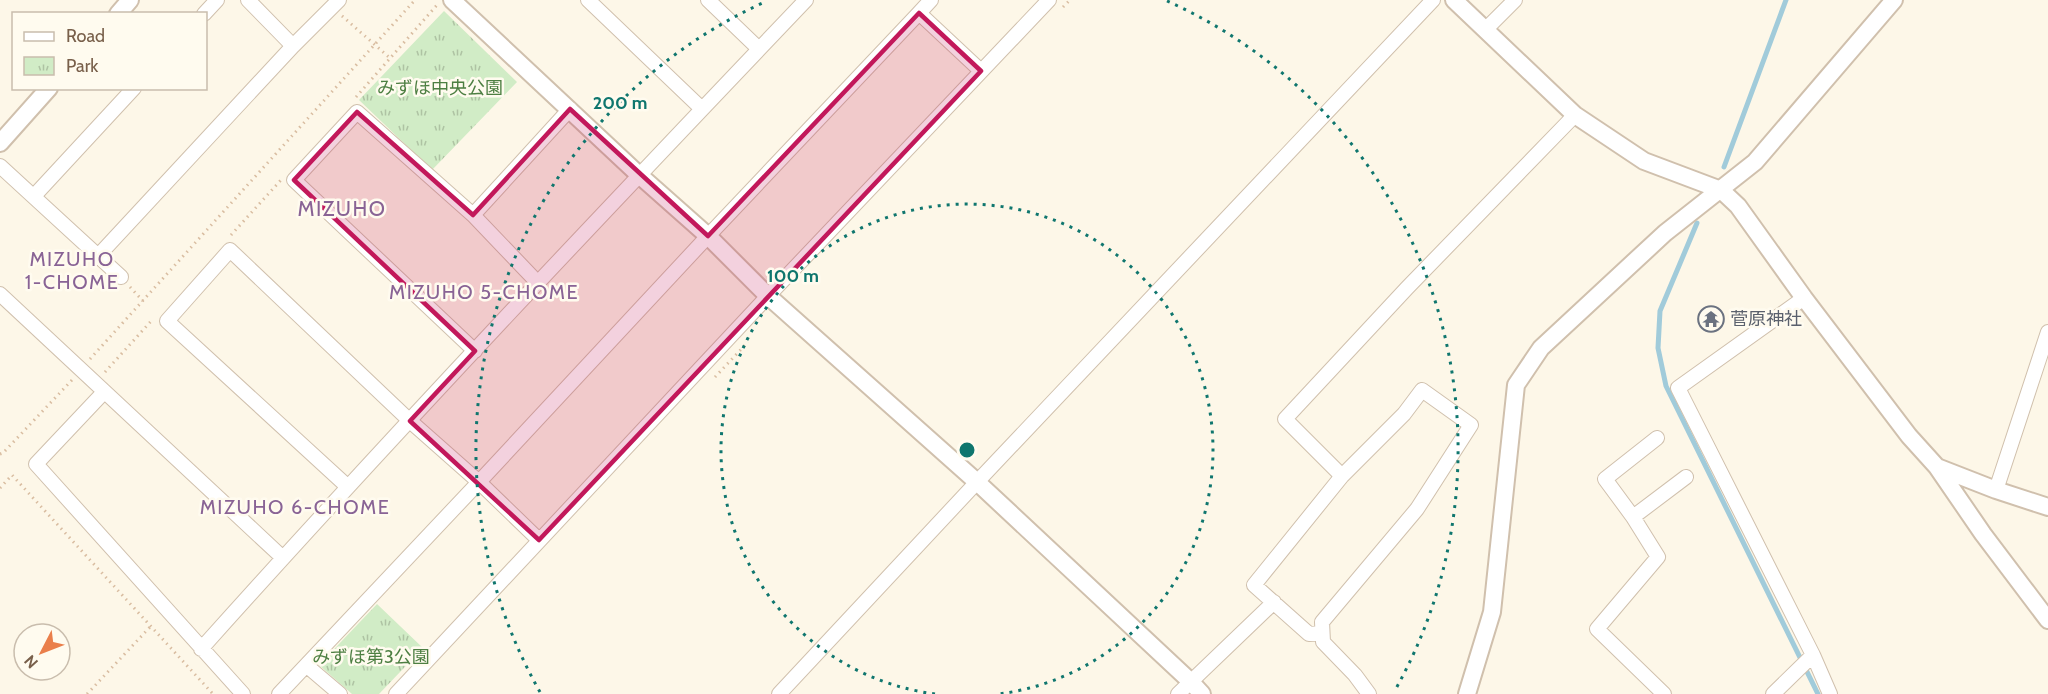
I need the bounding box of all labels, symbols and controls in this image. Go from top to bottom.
legend [12,12,207,90]
text: Road [66,25,105,47]
text: Park [66,55,99,77]
park label: みずほ中央公園 [377,77,503,99]
text: 200 m [593,92,647,114]
district label: MIZUHO [297,196,387,221]
district label: MIZUHO 1-CHOME [25,247,119,294]
text: 100 m [767,265,819,287]
district label: MIZUHO 5-CHOME [389,280,579,304]
temple icon: 菅原神社 [1696,304,1726,334]
place label: 菅原神社 [1730,308,1802,330]
centre of rings [957,440,977,460]
district label: MIZUHO 6-CHOME [200,495,390,519]
north arrow [12,622,72,682]
park label: みずほ第3公園 [312,646,430,668]
text: N [20,651,42,672]

